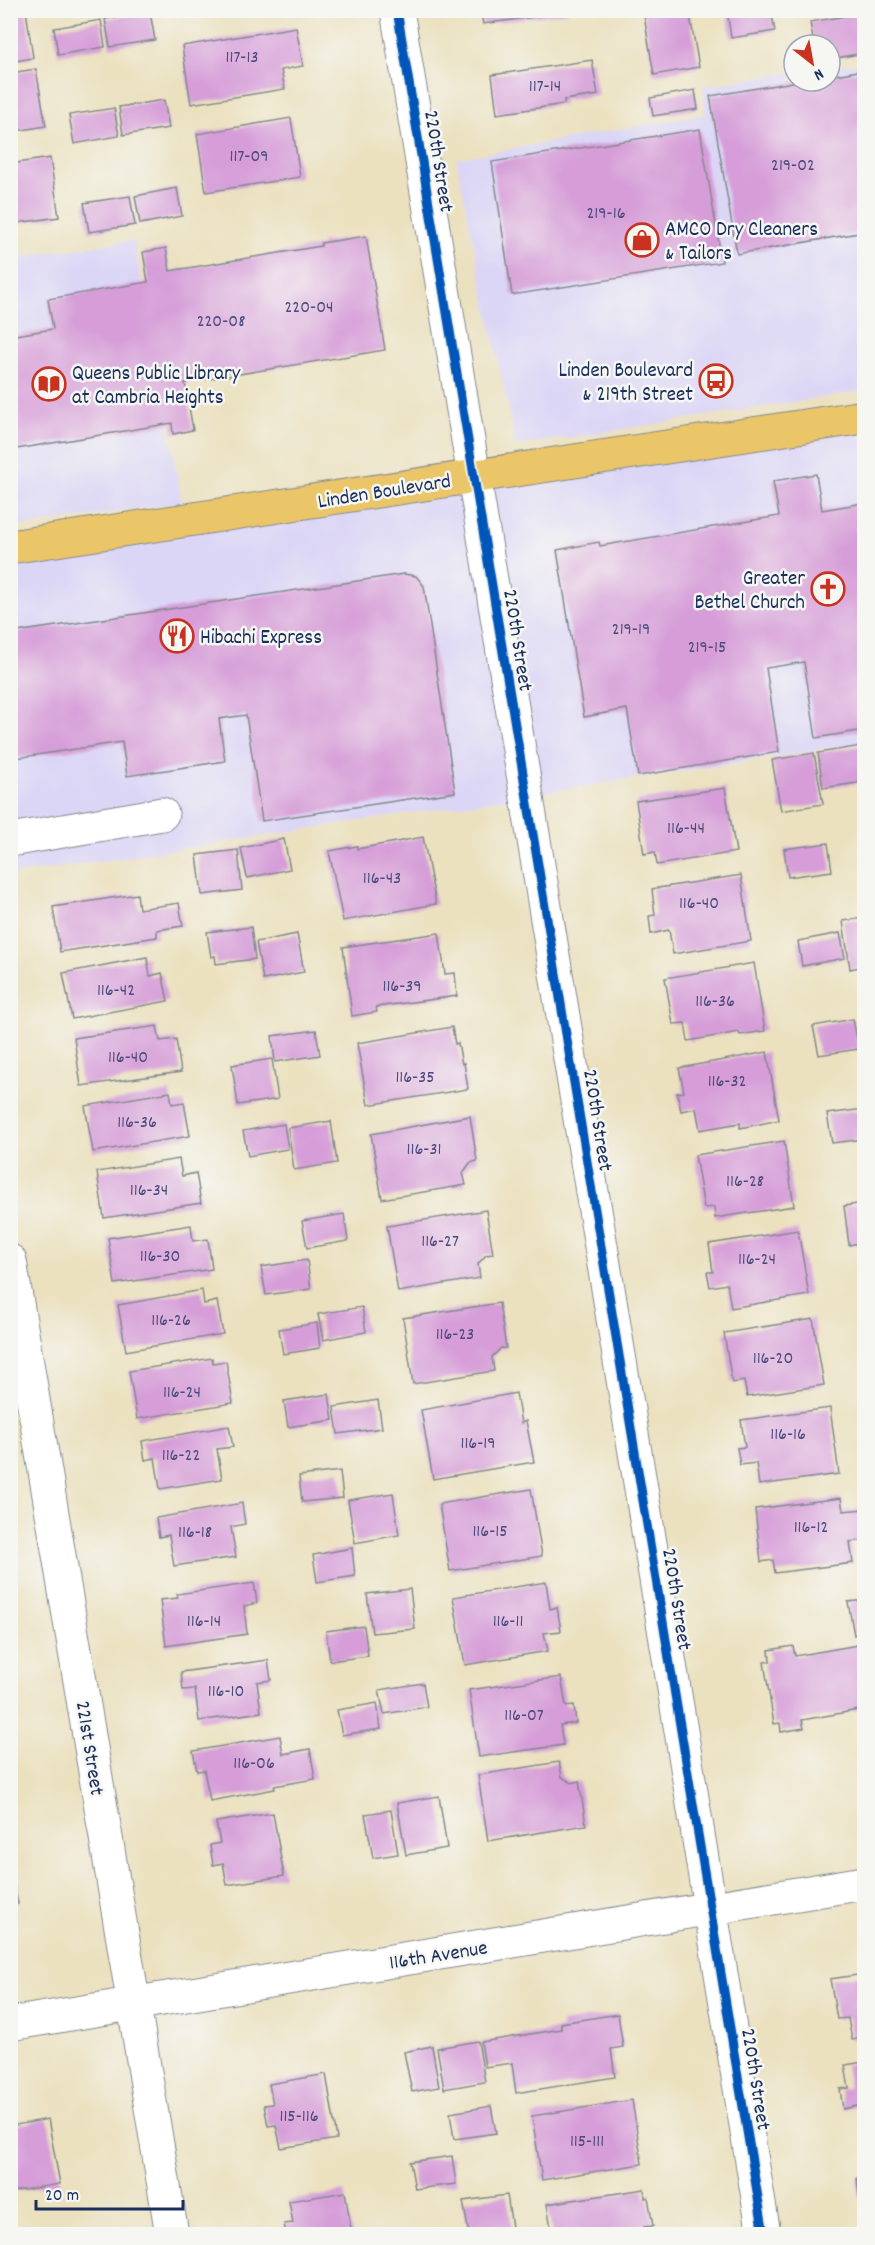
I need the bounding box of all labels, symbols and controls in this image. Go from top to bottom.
north arrow [782,33,842,93]
house number: 117-13 [226,46,258,71]
text: N [809,62,828,86]
house number: 117-14 [529,75,561,100]
street label: 220th Street [414,108,460,215]
house number: 117-09 [230,145,269,170]
house number: 219-02 [771,154,815,179]
house number: 219-16 [587,202,625,227]
place label: AMCO Dry Cleaners & Tailors [665,216,818,270]
shop icon: AMCO Dry Cleaners & Tailors [624,222,660,258]
house number: 220-04 [285,296,333,321]
house number: 220-08 [197,310,245,335]
place label: Linden Boulevard & 219th Street [558,357,693,411]
place label: Queens Public Library at Cambria Heights [72,360,241,414]
bus stop icon: Linden Boulevard & 219th Street [698,363,734,399]
library icon: Queens Public Library at Cambria Heights [31,366,67,402]
street label: Linden Boulevard [316,468,453,518]
place label: Greater Bethel Church [694,565,805,619]
church icon: Greater Bethel Church [810,571,846,607]
street label: 220th Street [493,587,539,694]
restaurant icon: Hibachi Express [159,618,195,654]
house number: 219-19 [612,618,650,643]
place label: Hibachi Express [200,624,322,654]
house number: 219-15 [688,636,726,661]
house number: 116-44 [667,817,705,842]
house number: 116-43 [363,867,401,892]
house number: 116-40 [679,892,719,917]
house number: 116-39 [382,975,422,1000]
house number: 116-42 [97,979,135,1004]
house number: 116-36 [695,990,735,1015]
house number: 116-40 [108,1046,148,1071]
house number: 116-35 [395,1066,435,1091]
street label: 220th Street [573,1067,619,1174]
house number: 116-32 [708,1070,746,1095]
house number: 116-36 [117,1111,157,1136]
house number: 116-31 [407,1138,441,1163]
house number: 116-28 [726,1170,764,1195]
house number: 116-34 [130,1179,168,1204]
house number: 116-27 [421,1230,459,1255]
house number: 116-30 [140,1245,180,1270]
house number: 116-24 [738,1248,776,1273]
house number: 116-26 [151,1309,191,1334]
house number: 116-23 [436,1323,474,1348]
house number: 116-20 [753,1347,793,1372]
house number: 116-24 [163,1381,201,1406]
house number: 116-16 [770,1423,806,1448]
house number: 116-19 [460,1432,496,1457]
house number: 116-22 [162,1444,200,1469]
house number: 116-12 [794,1516,828,1541]
house number: 116-15 [472,1520,508,1545]
house number: 116-18 [178,1521,212,1546]
street label: 220th Street [652,1546,698,1653]
house number: 116-14 [187,1610,221,1635]
house number: 116-11 [493,1610,523,1635]
house number: 116-10 [208,1680,244,1705]
street label: 221st Street [66,1699,110,1798]
house number: 116-07 [504,1704,544,1729]
house number: 116-06 [233,1752,275,1777]
street label: 116th Avenue [387,1934,490,1980]
street label: 220th Street [731,2026,777,2133]
house number: 115-116 [279,2105,319,2130]
house number: 115-111 [570,2130,604,2155]
scale bar [36,2173,183,2211]
text: 20 m [45,2184,79,2209]

